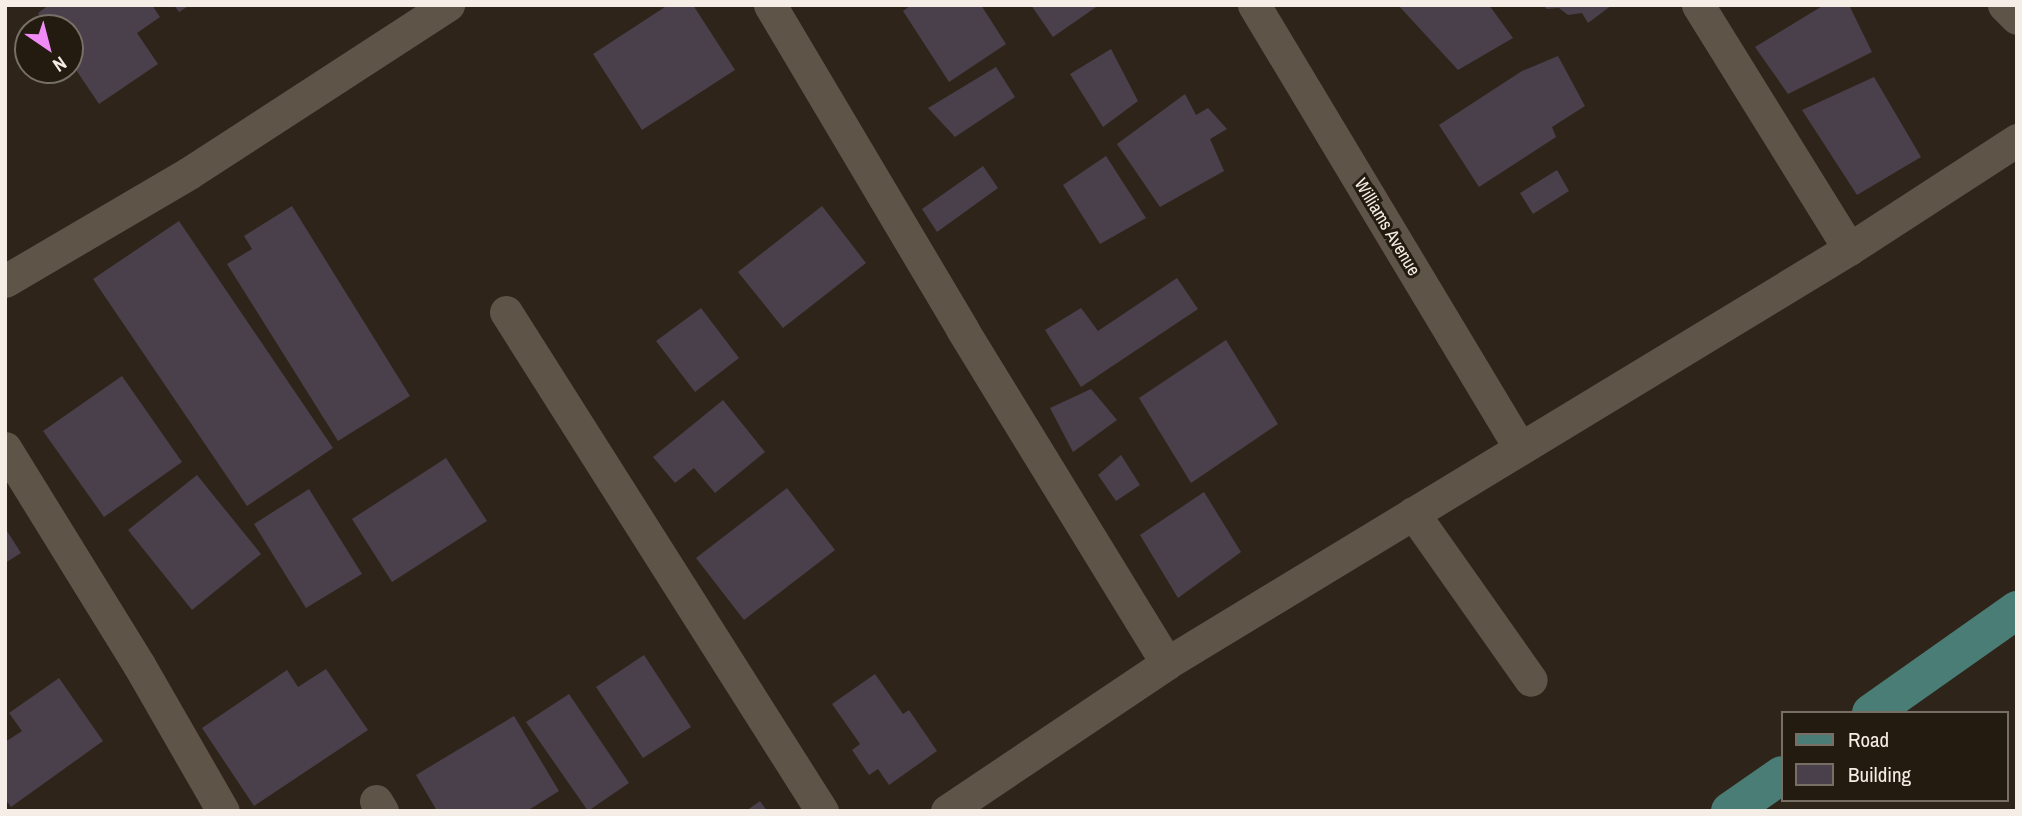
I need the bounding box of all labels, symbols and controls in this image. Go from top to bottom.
north arrow [14,14,84,84]
text: N [48,51,72,78]
street label: Williams Avenue [1349,174,1425,280]
legend [1780,711,2008,802]
text: Road [1848,725,1889,754]
text: Building [1848,760,1911,789]

